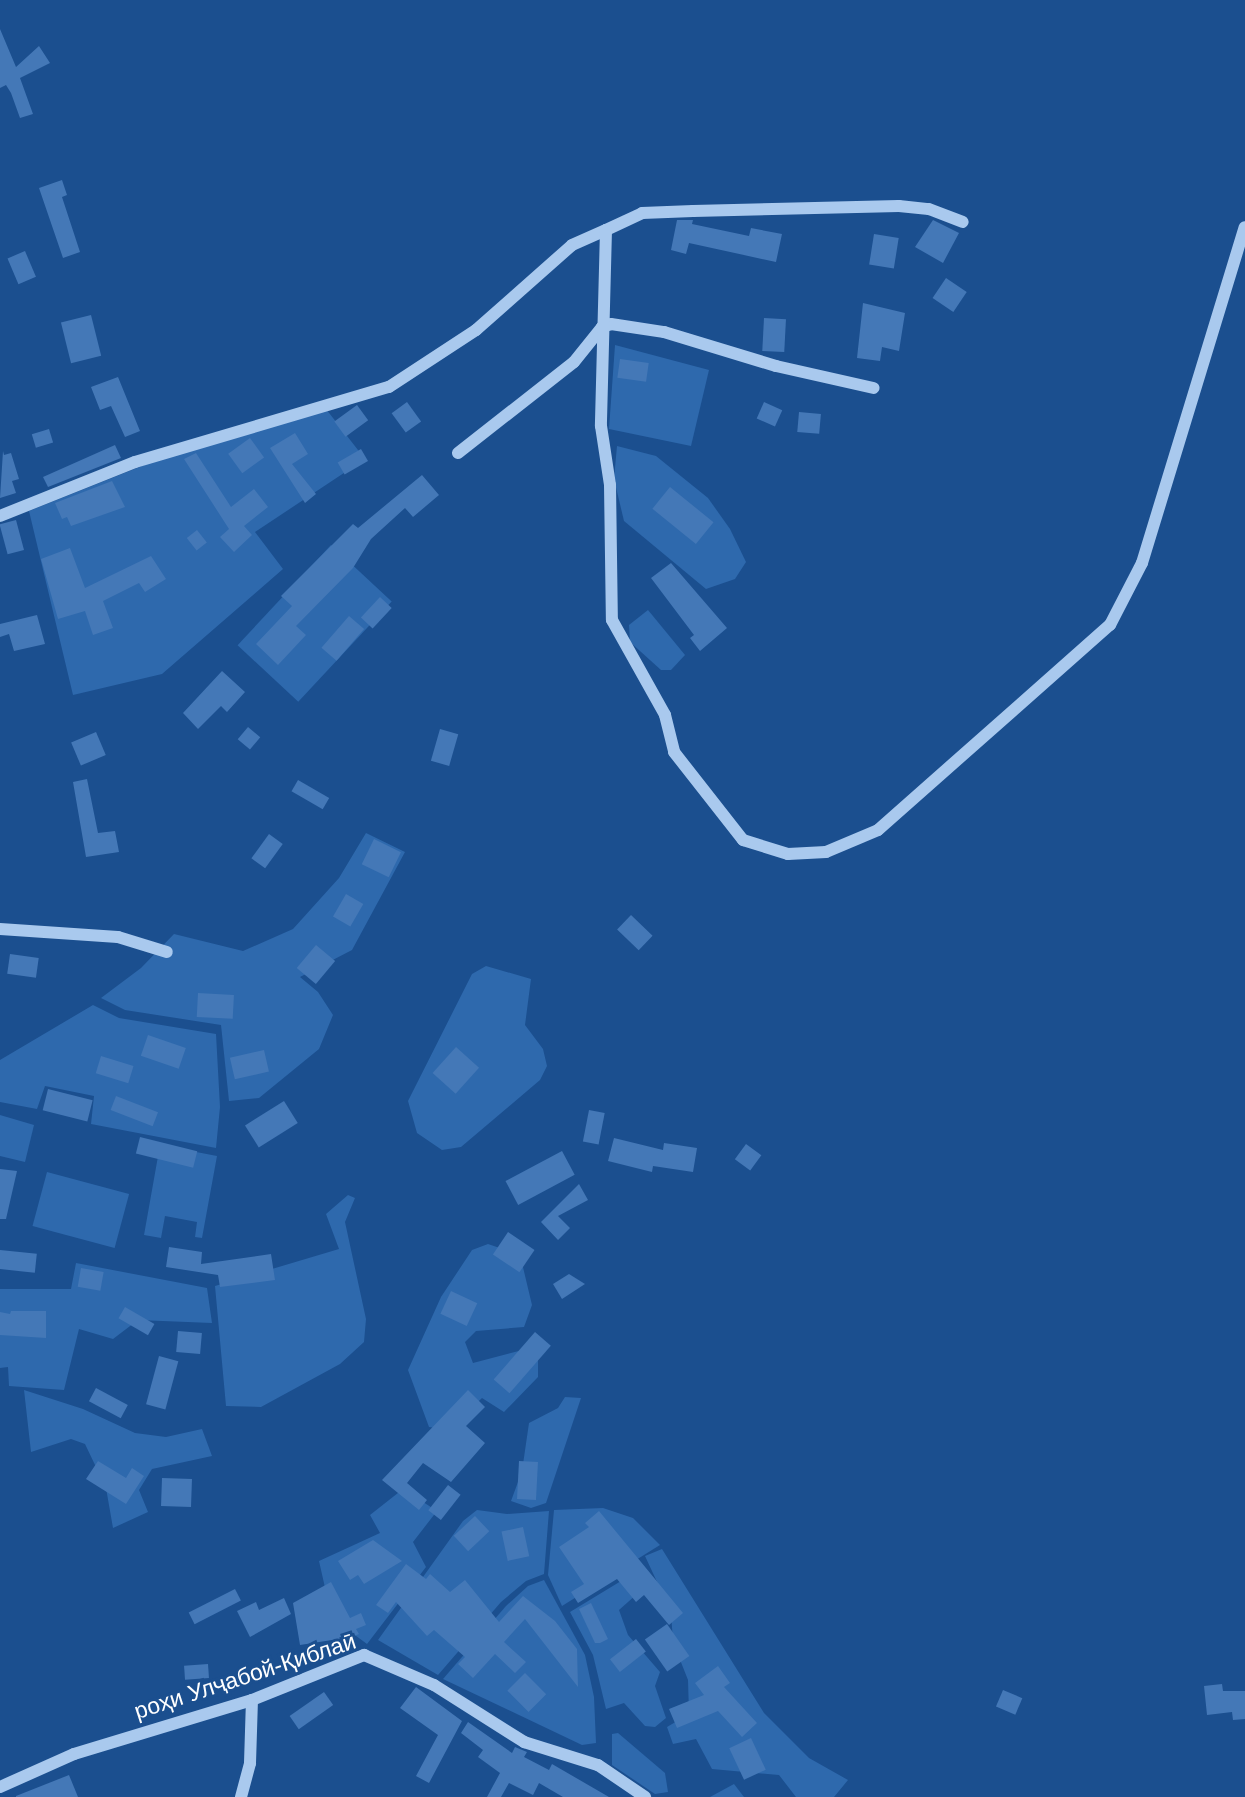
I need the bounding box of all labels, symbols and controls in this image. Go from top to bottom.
street label: роҳи Улҷабой-Қиблаӣ [131,1627,359,1725]

